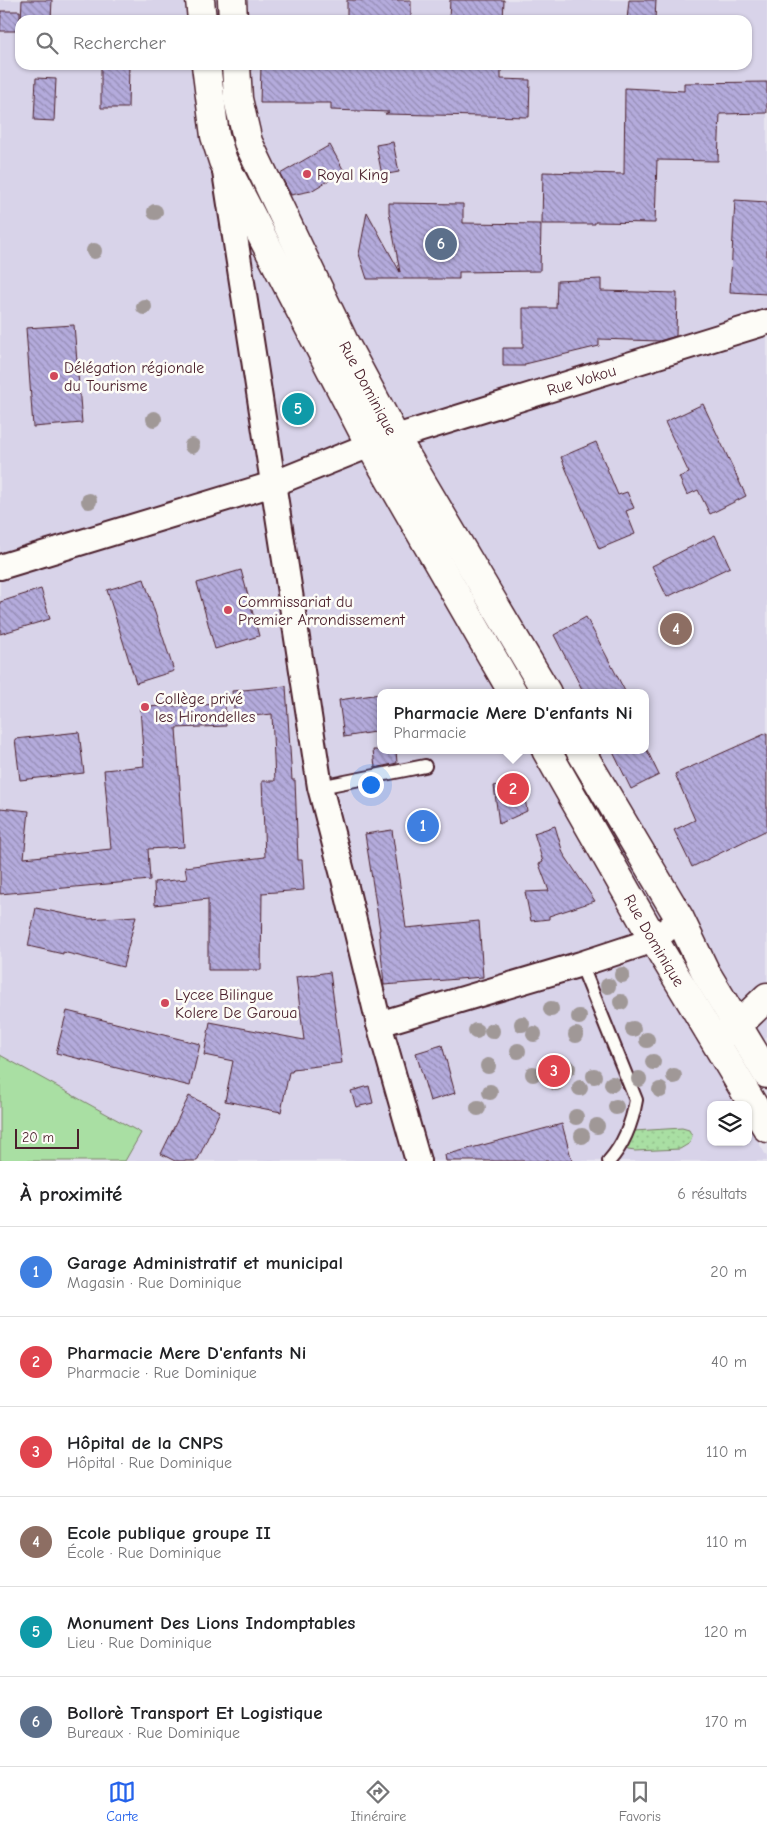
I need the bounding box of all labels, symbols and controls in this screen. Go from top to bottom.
search box [15,15,752,70]
icon: search [33,29,61,57]
text: Rechercher [73,32,166,54]
place label: Royal King [317,166,389,184]
marker: Royal King [301,168,313,180]
pin: 6 [425,225,457,263]
street label: Rue Dominique [335,338,400,438]
place label: Délégation régionale du Tourisme [64,359,204,395]
street label: Rue Vokou [545,361,618,400]
marker: Délégation régionale du Tourisme [48,370,60,382]
pin: 5 [282,390,314,428]
place label: Commissariat du Premier Arrondissement [238,593,405,629]
marker: Commissariat du Premier Arrondissement [222,604,234,616]
pin: 4 [660,610,692,648]
popup [377,689,649,754]
place label: Collège privé les Hirondelles [155,690,256,726]
marker: Collège privé les Hirondelles [139,701,151,713]
text: Pharmacie Mere D'enfants Ni [393,702,633,724]
text: Pharmacie [393,724,466,742]
pin: 2 [497,770,529,808]
your location [358,772,384,798]
pin: 1 [407,807,439,845]
street label: Rue Dominique [620,891,688,990]
place label: Lycee Bilingue Kolere De Garoua [175,986,297,1022]
marker: Lycee Bilingue Kolere De Garoua [159,997,171,1009]
pin: 3 [538,1052,570,1090]
map controls [707,1101,752,1146]
button: layers [707,1101,752,1146]
scale bar [15,1126,79,1149]
text: 20 m [22,1129,54,1146]
text: À proximité [20,1182,122,1206]
text: 6 résultats [677,1185,747,1203]
text: Garage Administratif et municipal [67,1252,343,1274]
text: 1 [33,1263,39,1281]
text: 20 m [710,1263,747,1281]
text: Magasin · Rue Dominique [67,1274,241,1292]
text: Pharmacie Mere D'enfants Ni [67,1342,306,1364]
text: 2 [32,1353,40,1371]
text: 40 m [711,1353,747,1371]
text: Pharmacie · Rue Dominique [67,1364,257,1382]
text: Hôpital de la CNPS [67,1432,223,1454]
text: 3 [32,1443,40,1461]
text: 110 m [706,1443,747,1461]
text: Hôpital · Rue Dominique [67,1454,232,1472]
text: Ecole publique groupe II [67,1522,271,1544]
text: 4 [32,1533,40,1551]
text: 110 m [706,1533,747,1551]
text: École · Rue Dominique [67,1544,221,1562]
text: Monument Des Lions Indomptables [67,1612,355,1634]
text: 5 [32,1623,40,1641]
text: 120 m [704,1623,747,1641]
text: Lieu · Rue Dominique [67,1634,212,1652]
text: Bollorè Transport Et Logistique [67,1702,323,1724]
text: 6 [32,1713,40,1731]
text: 170 m [705,1713,747,1731]
text: Bureaux · Rue Dominique [67,1724,240,1742]
tab: Carte [106,1778,138,1825]
tab: Itinéraire [351,1778,406,1825]
tab: Favoris [619,1778,661,1825]

